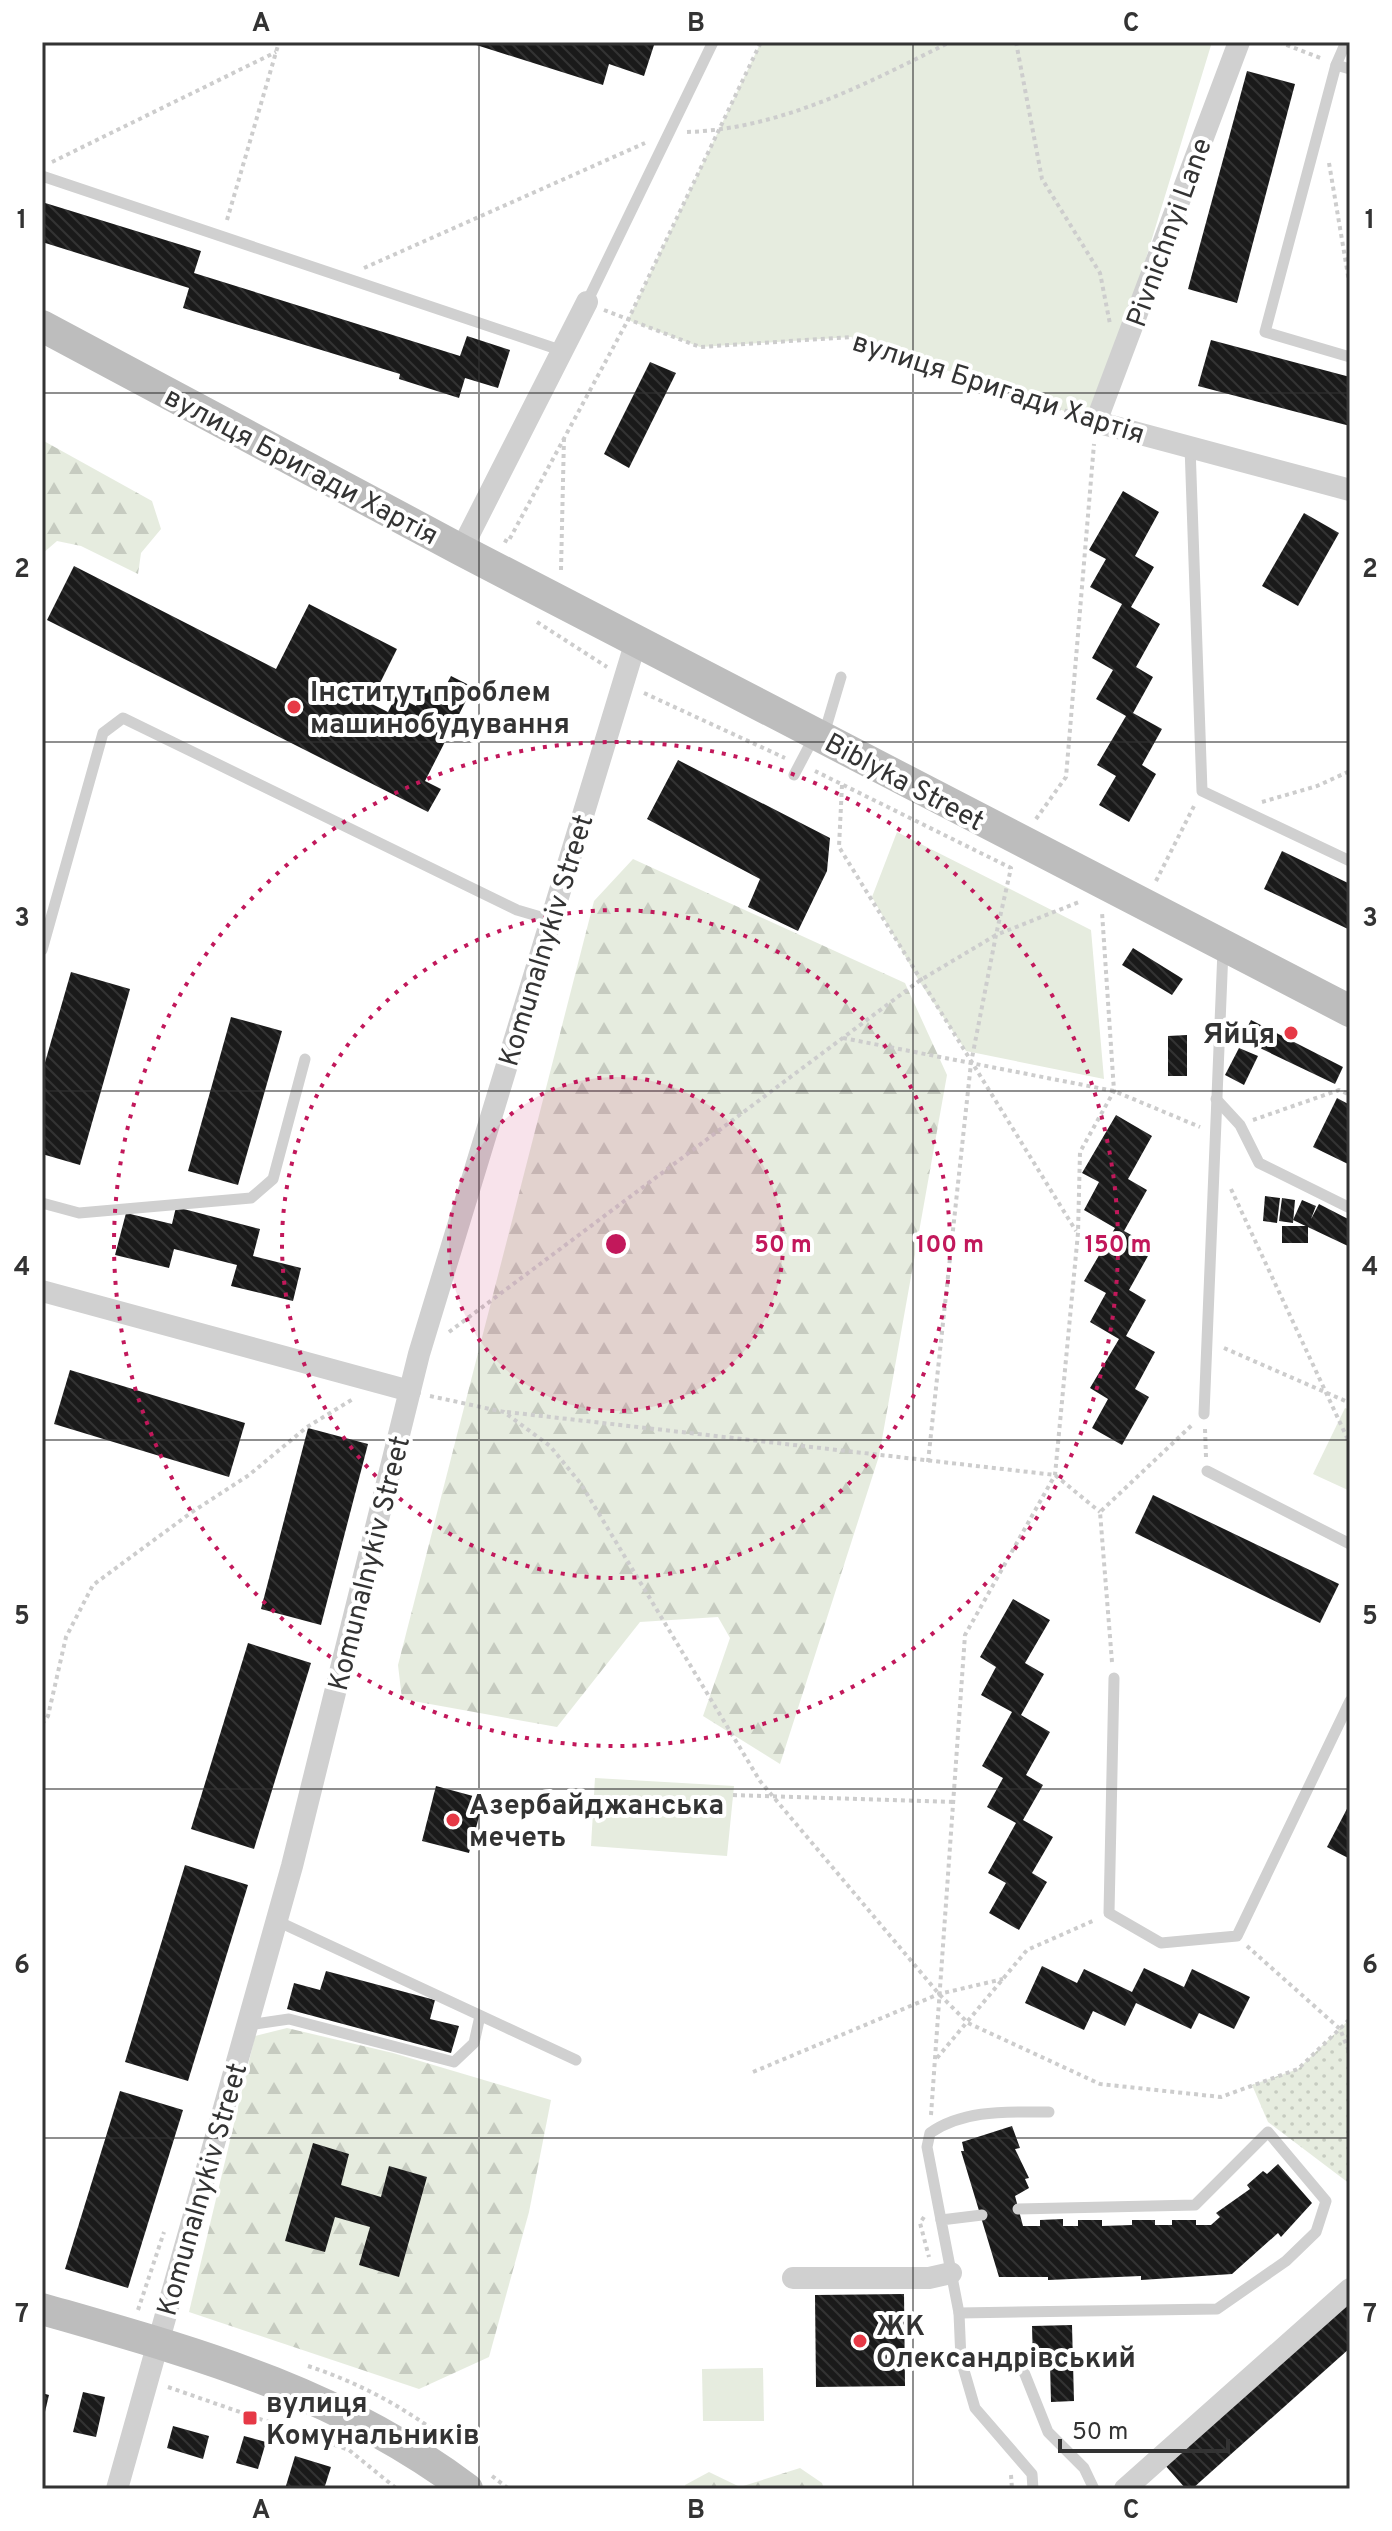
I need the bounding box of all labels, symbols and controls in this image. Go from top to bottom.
text: A [252,8,270,41]
text: B [687,8,705,41]
text: C [1123,8,1139,41]
street label: Pivnichnyi Lane [1120,134,1222,332]
text: 1 [17,205,27,238]
text: 1 [1365,205,1375,238]
street label: вулиця Бригади Хартія [847,326,1149,454]
street label: вулиця Бригади Хартія [157,380,444,555]
text: 2 [14,554,30,587]
text: 2 [1362,554,1378,587]
place label: Інститут проблем машинобудування [310,676,570,744]
marker: Інститут проблем машинобудування [285,698,303,716]
street label: Biblyka Street [817,726,990,841]
street label: Komunalnykiv Street [492,811,603,1071]
text: 3 [14,903,30,936]
text: 3 [1362,903,1378,936]
place label: Яйця [1202,1018,1275,1054]
marker: Яйця [1282,1024,1300,1042]
centre of rings [602,1230,630,1258]
text: 50 m [754,1231,812,1261]
text: 100 m [916,1231,984,1261]
text: 150 m [1084,1231,1152,1261]
text: 4 [14,1252,30,1285]
text: 4 [1362,1252,1378,1285]
street label: Komunalnykiv Street [322,1433,420,1695]
text: 5 [14,1601,30,1634]
text: 5 [1362,1601,1378,1634]
place label: Азербайджанська мечеть [469,1789,724,1857]
marker: Азербайджанська мечеть [444,1811,462,1829]
text: 6 [14,1950,30,1983]
text: 6 [1362,1950,1378,1983]
street label: Komunalnykiv Street [151,2059,257,2320]
text: 7 [15,2299,29,2332]
text: 7 [1363,2299,1377,2332]
place label: ЖК Олександрівський [876,2310,1136,2378]
marker: ЖК Олександрівський [851,2332,869,2350]
place label: вулиця Комунальників [266,2387,480,2455]
scale bar [1060,2403,1228,2453]
marker: вулиця Комунальників [241,2409,259,2427]
text: 50 m [1072,2418,1128,2448]
text: A [252,2495,270,2528]
text: B [687,2495,705,2528]
text: C [1123,2495,1139,2528]

